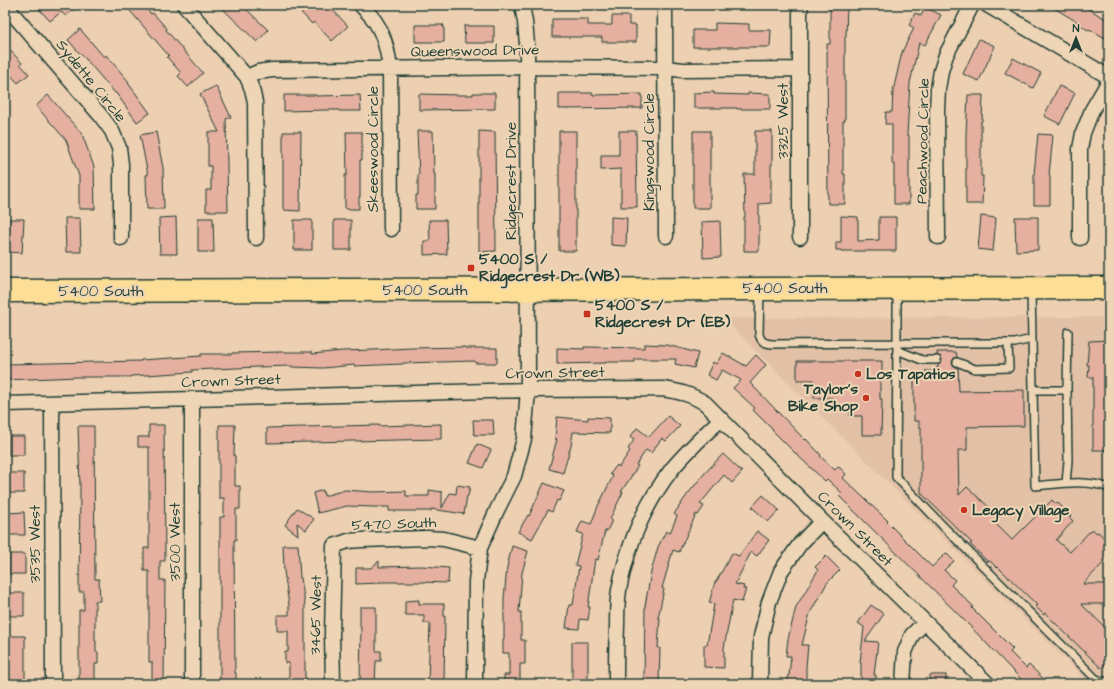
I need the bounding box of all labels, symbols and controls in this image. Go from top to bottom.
north arrow [1056,18,1096,58]
text: N [1073,21,1080,36]
street label: Sydette Circle [50,35,131,128]
street label: Queenswood Drive [411,39,539,63]
street label: Peachwood Circle [911,78,935,204]
street label: 3325 West [773,83,794,159]
street label: Skeeswood Circle [363,86,384,212]
street label: Kingswood Circle [639,93,661,211]
street label: Ridgecrest Drive [501,122,523,240]
place label: 5400 S / Ridgecrest Dr (WB) [479,249,620,289]
marker: 5400 S / Ridgecrest Dr (WB) [466,263,476,273]
street label: 5400 South [743,278,828,299]
street label: 5400 South [383,280,468,301]
street label: 5400 South [59,281,144,302]
place label: 5400 S / Ridgecrest Dr (EB) [595,295,731,335]
marker: 5400 S / Ridgecrest Dr (EB) [582,309,592,319]
street label: Crown Street [505,362,605,384]
place label: Los Tapatios [866,364,956,385]
street label: Crown Street [181,369,281,393]
marker: Los Tapatios [853,369,863,379]
place label: Taylor's Bike Shop [788,379,859,417]
marker: Taylor's Bike Shop [861,393,871,403]
street label: Crown Street [812,486,898,572]
place label: Legacy Village [972,500,1069,523]
street label: 3500 West [165,503,186,582]
street label: 3535 West [25,505,46,583]
marker: Legacy Village [959,505,969,515]
street label: 5470 South [351,512,437,536]
street label: 3465 West [305,575,327,655]

